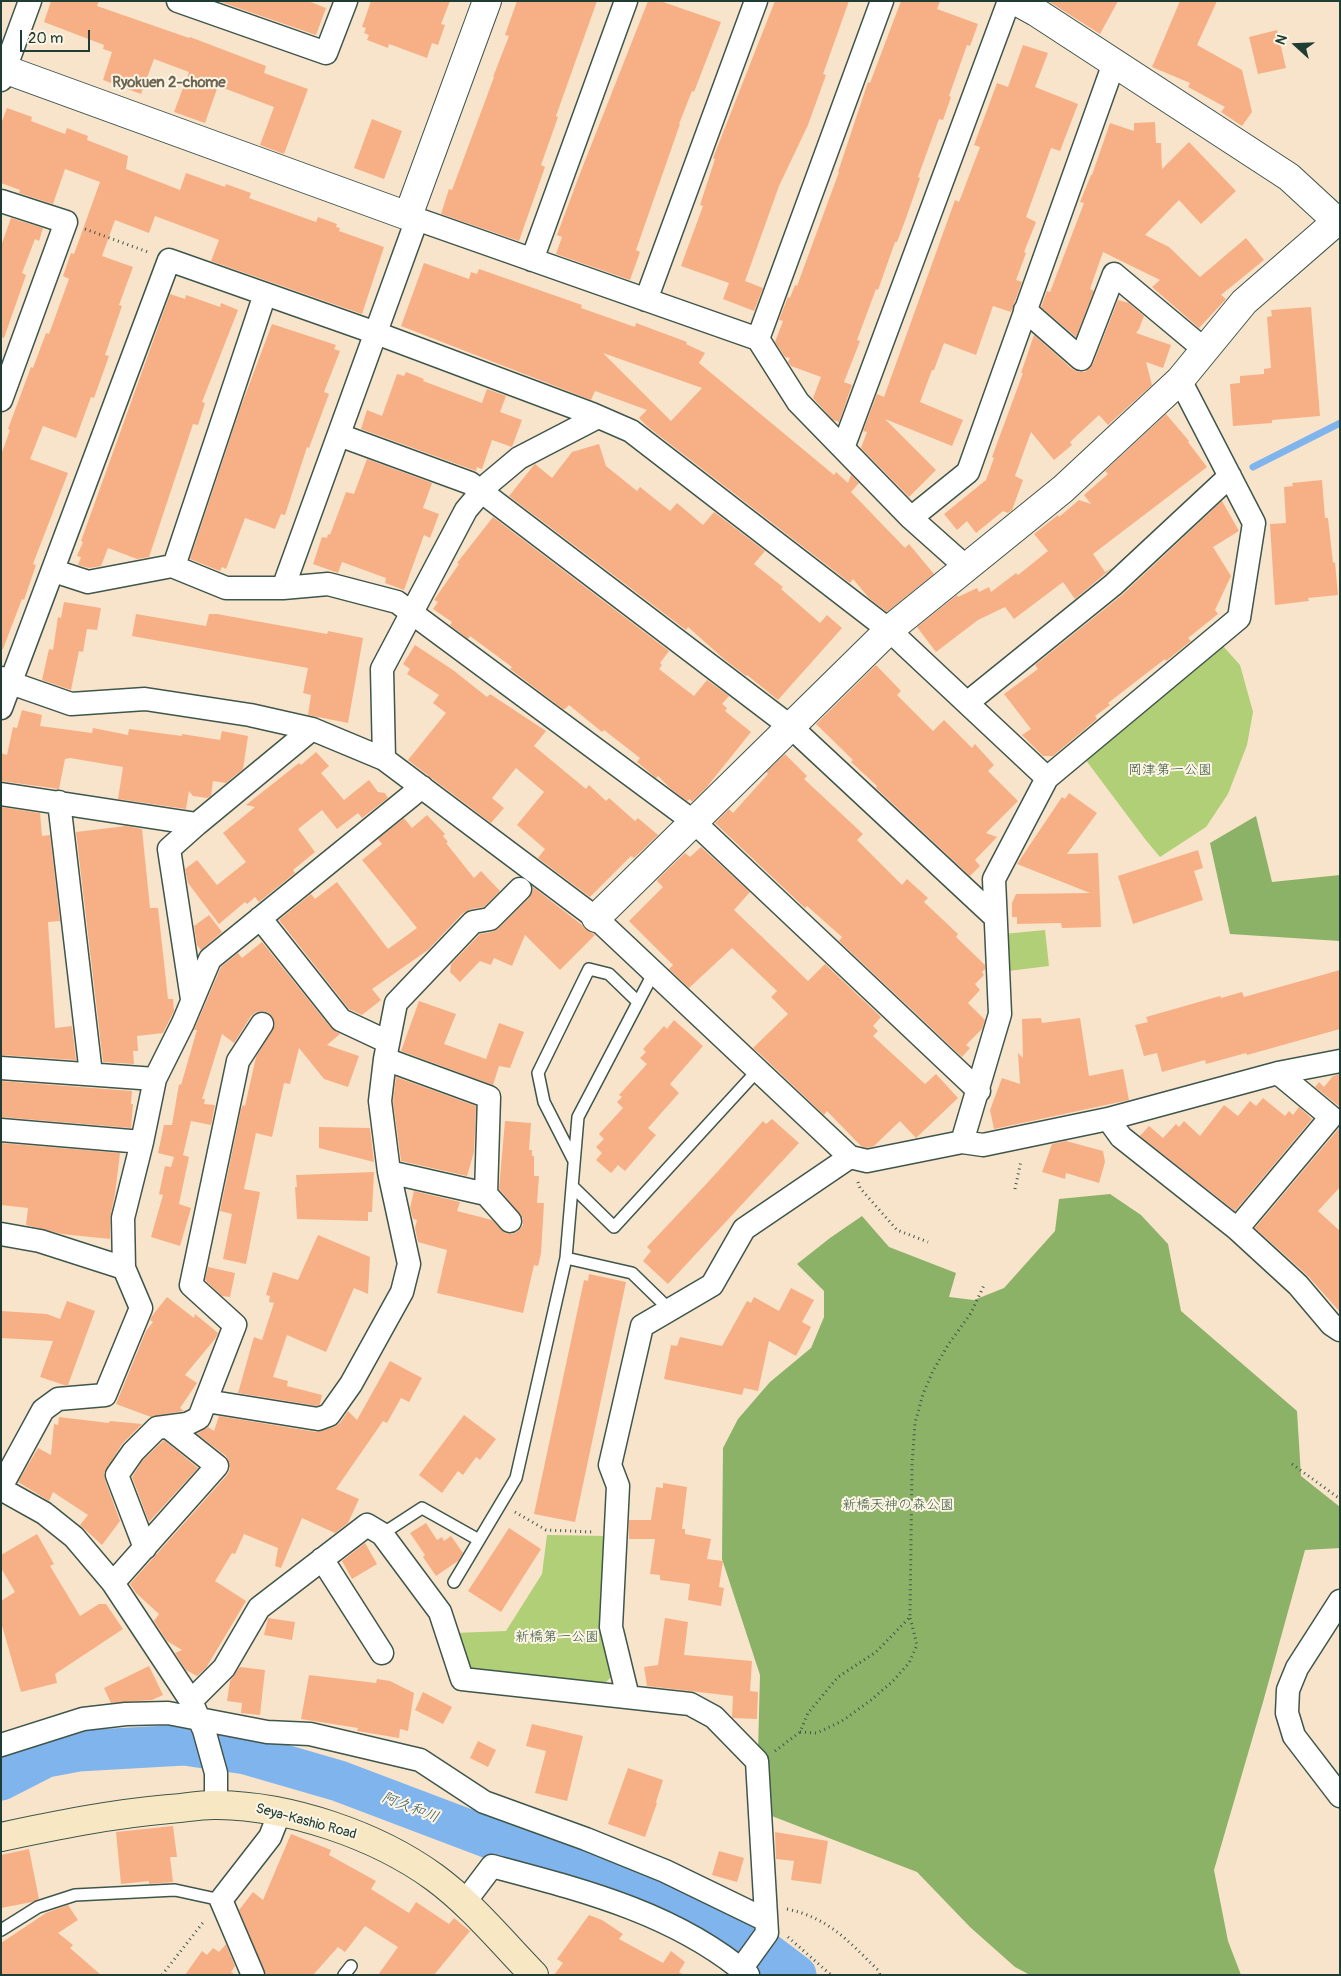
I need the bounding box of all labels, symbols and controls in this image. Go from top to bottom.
scale bar [22,20,92,52]
north arrow [1271,20,1321,70]
text: 20 m [28,29,63,48]
text: N [1272,32,1291,47]
district label: Ryokuen 2-chome [112,74,226,92]
park label: 岡津第一公園 [1128,762,1212,778]
park label: 新橋天神の森公園 [842,1497,954,1513]
park label: 新橋第一公園 [515,1629,599,1645]
water label: 阿久和川 [379,1789,441,1827]
street label: Seya-Kashio Road [254,1800,358,1844]

